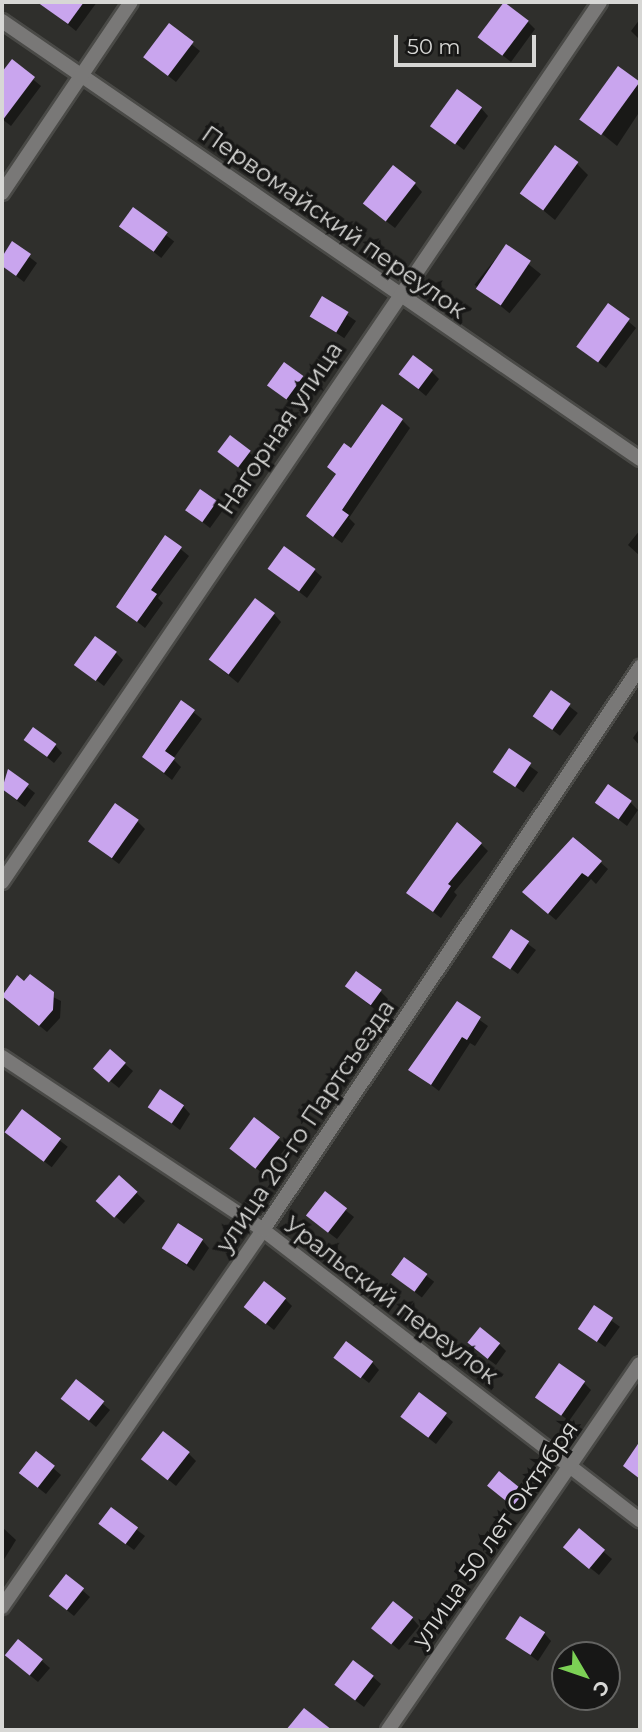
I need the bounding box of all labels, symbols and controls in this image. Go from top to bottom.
scale bar [397,21,539,65]
text: 50 m [407,34,461,59]
street label: Первомайский переулок [196,119,472,325]
street label: Нагорная улица [212,336,348,520]
street label: улица 20-го Партсъезда [210,994,400,1258]
street label: Уральский переулок [278,1210,504,1390]
street label: улица 50 лет Октября [406,1415,584,1653]
north arrow [551,1641,621,1711]
text: С [588,1676,614,1701]

